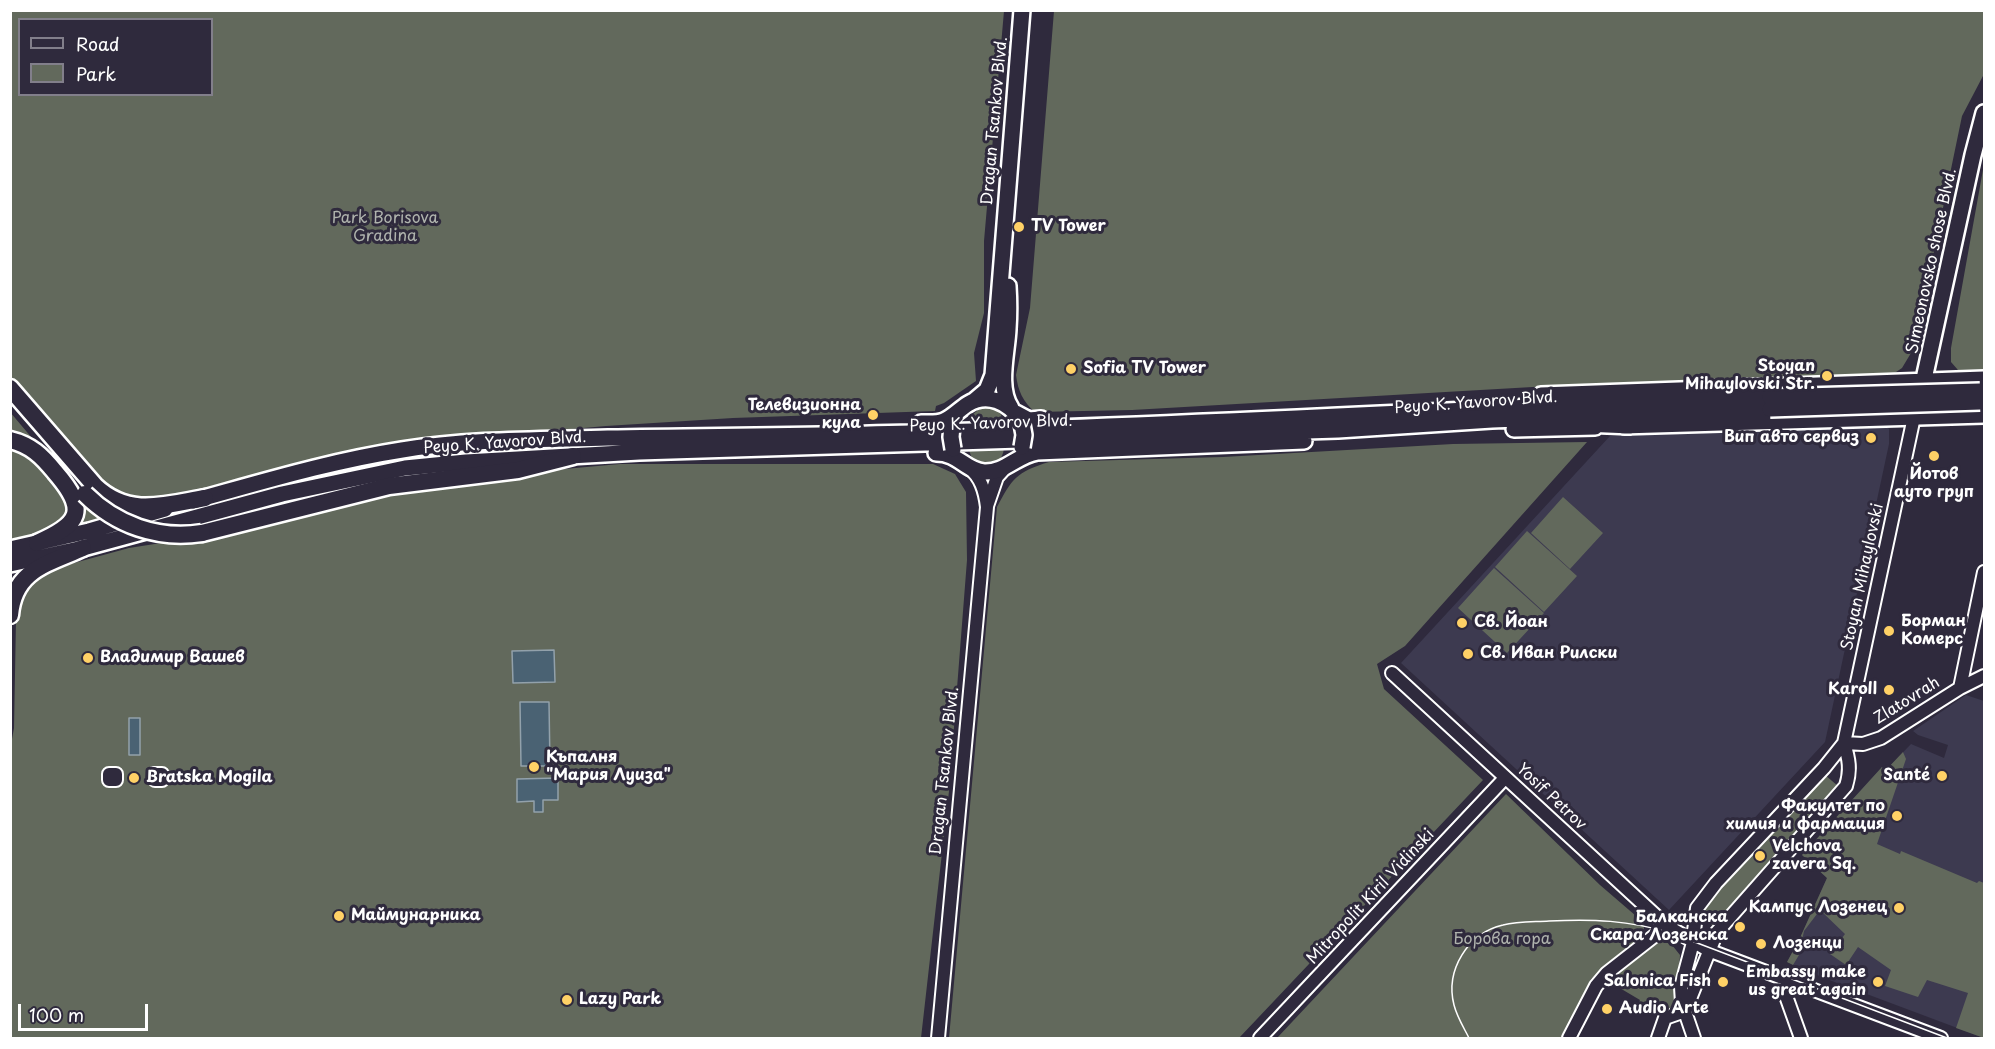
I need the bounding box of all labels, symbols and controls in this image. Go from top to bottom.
legend [18,18,213,96]
text: Road [76,30,120,57]
street label: Dragan Tsankov Blvd. [978,36,1012,206]
text: Park [76,60,116,87]
street label: Simeonovsko shose Blvd. [1903,167,1961,355]
park label: Park Borisova Gradina [332,209,438,247]
place label: TV Tower [1031,217,1106,237]
marker: TV Tower [1012,220,1026,234]
place label: Stoyan Mihaylovski Str. [1685,357,1815,395]
place label: Sofia TV Tower [1083,359,1206,379]
marker: Sofia TV Tower [1064,362,1078,376]
marker: Stoyan Mihaylovski Str. [1820,369,1834,383]
street label: Peyo K. Yavorov Blvd. [1394,388,1558,418]
place label: Телевизионна кула [748,396,861,434]
marker: Телевизионна кула [866,408,880,422]
street label: Peyo K. Yavorov Blvd. [909,412,1073,436]
street label: Peyo K. Yavorov Blvd. [423,428,587,458]
place label: Вип авто сервиз [1724,428,1859,448]
marker: Вип авто сервиз [1864,431,1878,445]
marker: Йотов ауто груп [1927,449,1941,463]
place label: Йотов ауто груп [1894,465,1974,503]
street label: Stoyan Mihaylovski [1838,502,1888,652]
place label: Борман Комерс [1901,612,1966,650]
place label: Св. Йоан [1474,613,1548,633]
marker: Св. Йоан [1455,616,1469,630]
marker: Борман Комерс [1882,624,1896,638]
place label: Св. Иван Рилски [1480,644,1617,664]
marker: Св. Иван Рилски [1461,647,1475,661]
place label: Владимир Вашев [100,648,245,668]
marker: Владимир Вашев [81,651,95,665]
street label: Zlatovrah [1871,673,1943,729]
place label: Karoll [1828,680,1877,700]
marker: Karoll [1882,683,1896,697]
street label: Dragan Tsankov Blvd. [927,686,963,856]
place label: Къпалня "Мария Луиза" [546,748,671,786]
marker: Къпалня "Мария Луиза" [527,760,541,774]
street label: Yosif Petrov [1512,760,1590,834]
place label: Santé [1883,766,1930,786]
place label: Bratska Mogila [146,768,273,788]
marker: Santé [1935,769,1949,783]
marker: Bratska Mogila [127,771,141,785]
place label: Факултет по химия и фармация [1726,797,1885,835]
marker: Факултет по химия и фармация [1890,809,1904,823]
street label: Mitropolit Kiril Vidinski [1303,825,1439,969]
place label: Velchova zavera Sq. [1772,837,1856,875]
marker: Velchova zavera Sq. [1753,849,1767,863]
place label: Кампус Лозенец [1749,898,1887,918]
marker: Кампус Лозенец [1892,901,1906,915]
place label: Маймунарника [351,906,481,926]
place label: Балканска Скара Лозенска [1590,908,1728,946]
marker: Маймунарника [332,909,346,923]
marker: Балканска Скара Лозенска [1733,920,1747,934]
park label: Борова гора [1453,930,1551,950]
place label: Лозенци [1773,934,1842,954]
marker: Лозенци [1754,937,1768,951]
place label: Embassy make us great again [1746,963,1866,1001]
place label: Salonica Fish [1603,972,1711,992]
marker: Salonica Fish [1716,975,1730,989]
marker: Embassy make us great again [1871,975,1885,989]
place label: Lazy Park [579,990,661,1010]
scale bar [21,992,152,1030]
marker: Lazy Park [560,993,574,1007]
place label: Audio Arte [1619,999,1709,1019]
text: 100 m [29,1001,84,1028]
marker: Audio Arte [1600,1002,1614,1016]

